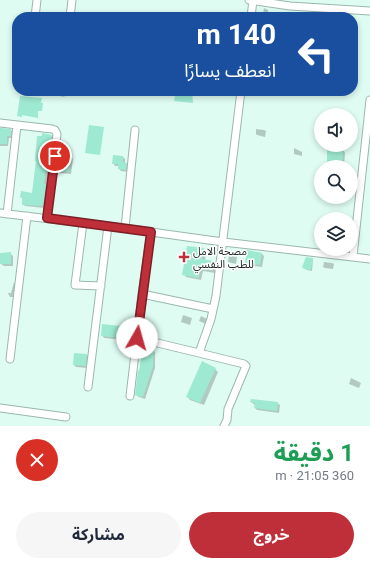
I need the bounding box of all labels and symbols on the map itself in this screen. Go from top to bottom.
pin [38,139,72,173]
place label: مصحة الامل للطب النفسي [193,245,254,273]
marker: مصحة الامل للطب النفسي [178,251,190,263]
position arrow [116,317,158,359]

